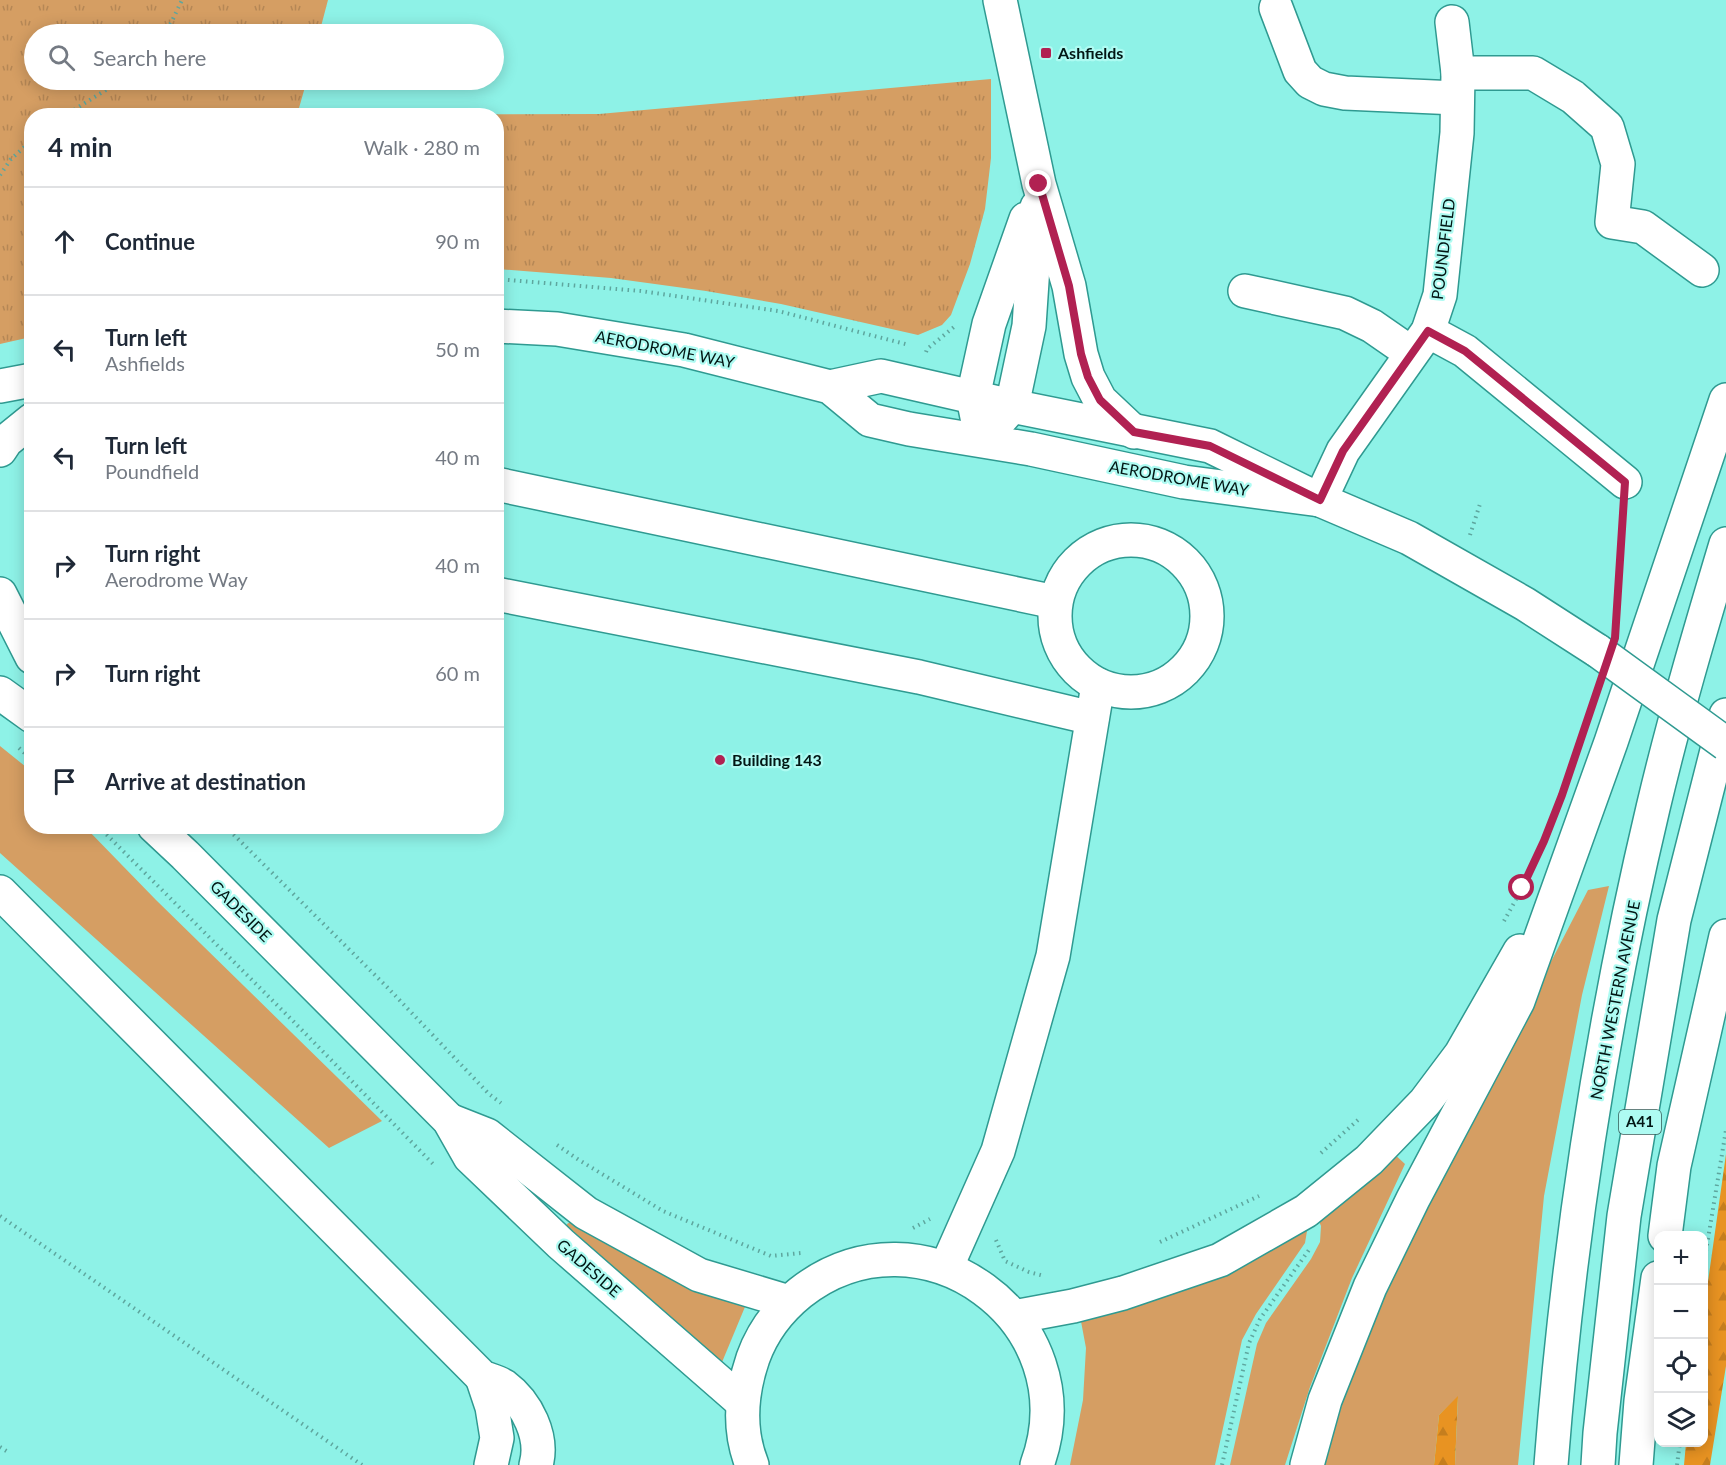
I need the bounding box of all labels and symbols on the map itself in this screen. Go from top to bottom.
place label: Ashfields [1057,43,1123,62]
marker: Ashfields [1039,46,1053,60]
route end [1025,170,1051,196]
street label: POUNDFIELD [1427,197,1458,301]
street label: AERODROME WAY [594,326,736,371]
street label: AERODROME WAY [1108,456,1250,499]
place label: Building 143 [732,750,822,769]
marker: Building 143 [713,753,727,767]
route start [1508,874,1534,900]
street label: GADESIDE [207,876,276,945]
street label: NORTH WESTERN AVENUE [1586,899,1643,1101]
road number: A41 [1619,1110,1661,1134]
street label: GADESIDE [554,1235,625,1301]

